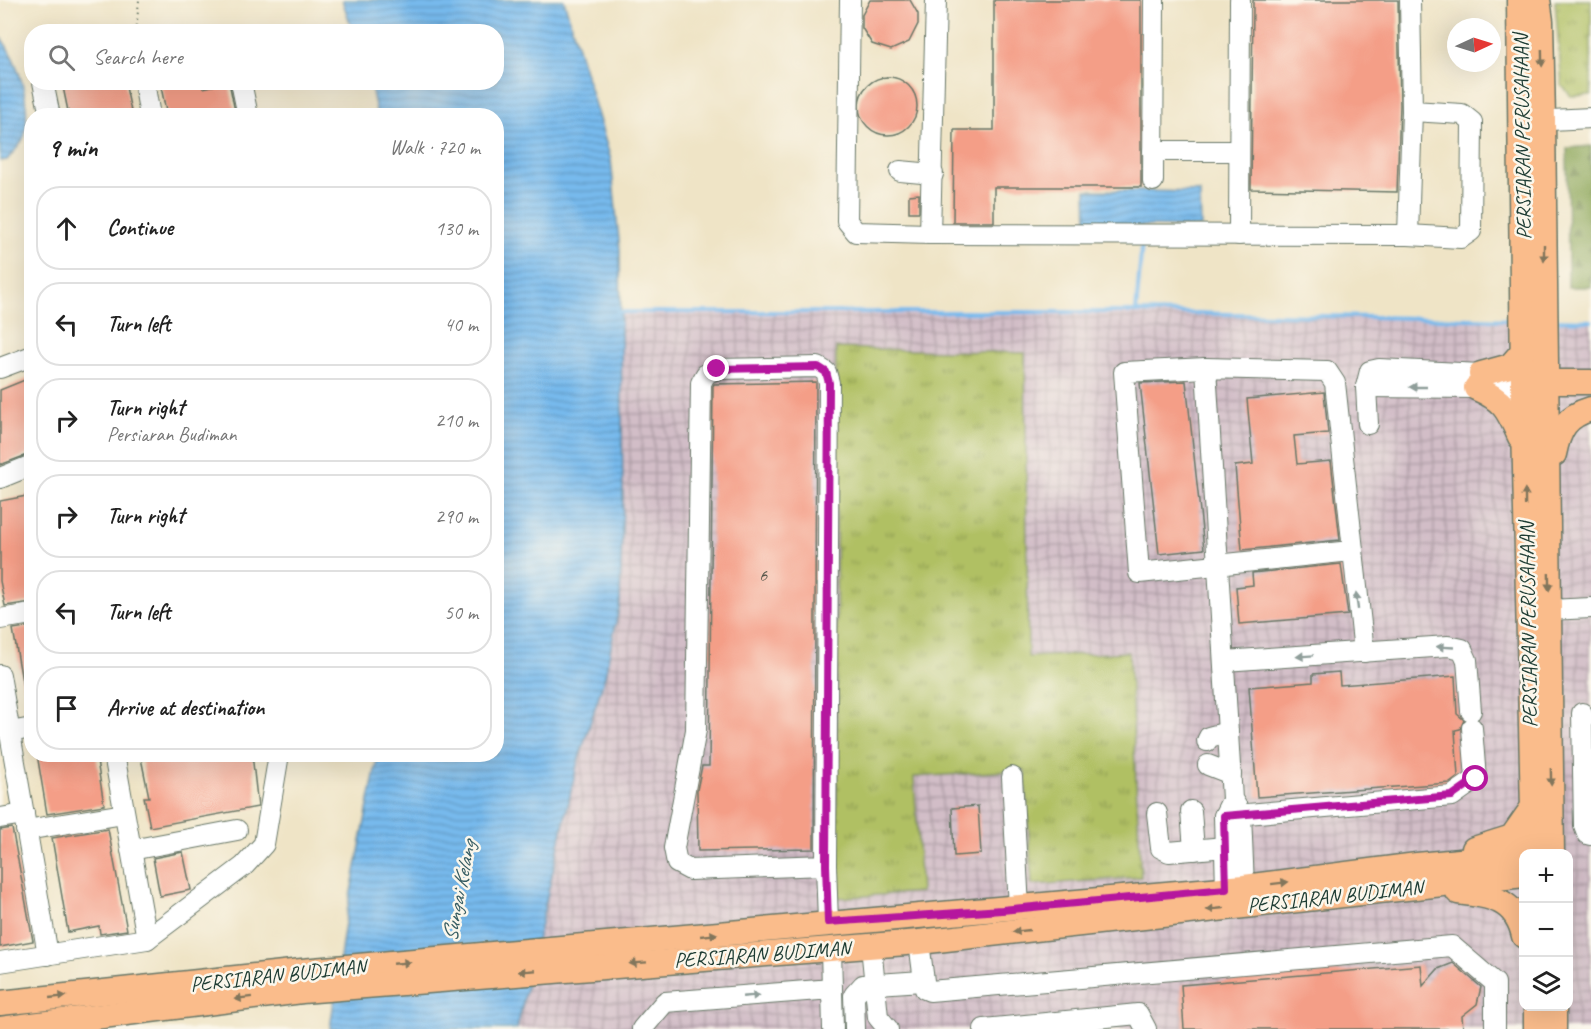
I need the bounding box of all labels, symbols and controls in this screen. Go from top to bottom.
north arrow [1447,18,1501,72]
search box [24,24,504,90]
street label: PERSIARAN PERUSAHAAN [1507,31,1537,240]
icon: search [45,41,78,74]
text: Search here [93,43,183,71]
one-way arrow [1537,49,1547,68]
text: 9 min [48,131,98,164]
text: Walk · 720 m [390,135,480,160]
icon: ahead [50,212,83,245]
text: Continue [107,214,173,242]
text: 130 m [435,216,478,241]
one-way arrow [1539,244,1549,263]
icon: left [50,308,83,341]
text: Turn left [107,310,171,338]
text: 40 m [444,312,478,337]
route end [703,355,729,381]
one-way arrow [1408,382,1427,392]
text: Turn right [107,394,184,422]
icon: right [50,404,83,437]
text: 210 m [435,408,478,433]
text: Persiaran Budiman [107,422,236,447]
one-way arrow [1521,487,1530,506]
icon: right [50,500,83,533]
text: Turn right [107,502,184,530]
text: 290 m [435,504,478,529]
street label: PERSIARAN PERUSAHAAN [1513,519,1543,728]
house number: 6 [759,564,768,586]
one-way arrow [1544,572,1553,591]
one-way arrow [1353,592,1362,611]
icon: left [50,596,83,629]
text: Turn left [107,598,171,626]
text: 50 m [444,600,478,625]
one-way arrow [1436,643,1455,652]
one-way arrow [1296,651,1315,660]
icon: arrive [50,692,83,725]
text: Arrive at destination [107,694,264,722]
route start [1462,765,1488,791]
one-way arrow [1546,767,1556,786]
water label: Sungai Kelang [436,835,483,944]
map controls [1519,849,1573,1011]
button: + [1519,849,1573,903]
street label: PERSIARAN BUDIMAN [1246,874,1427,918]
one-way arrow [1270,878,1289,887]
button: − [1519,903,1573,957]
one-way arrow [1205,904,1224,914]
one-way arrow [1011,926,1030,935]
one-way arrow [700,930,719,940]
street label: PERSIARAN BUDIMAN [673,935,854,973]
street label: PERSIARAN BUDIMAN [189,953,370,997]
button: layers [1519,957,1573,1011]
one-way arrow [393,958,412,968]
one-way arrow [629,958,648,967]
one-way arrow [517,966,536,976]
one-way arrow [741,991,760,1000]
one-way arrow [49,992,68,1002]
one-way arrow [234,993,253,1003]

